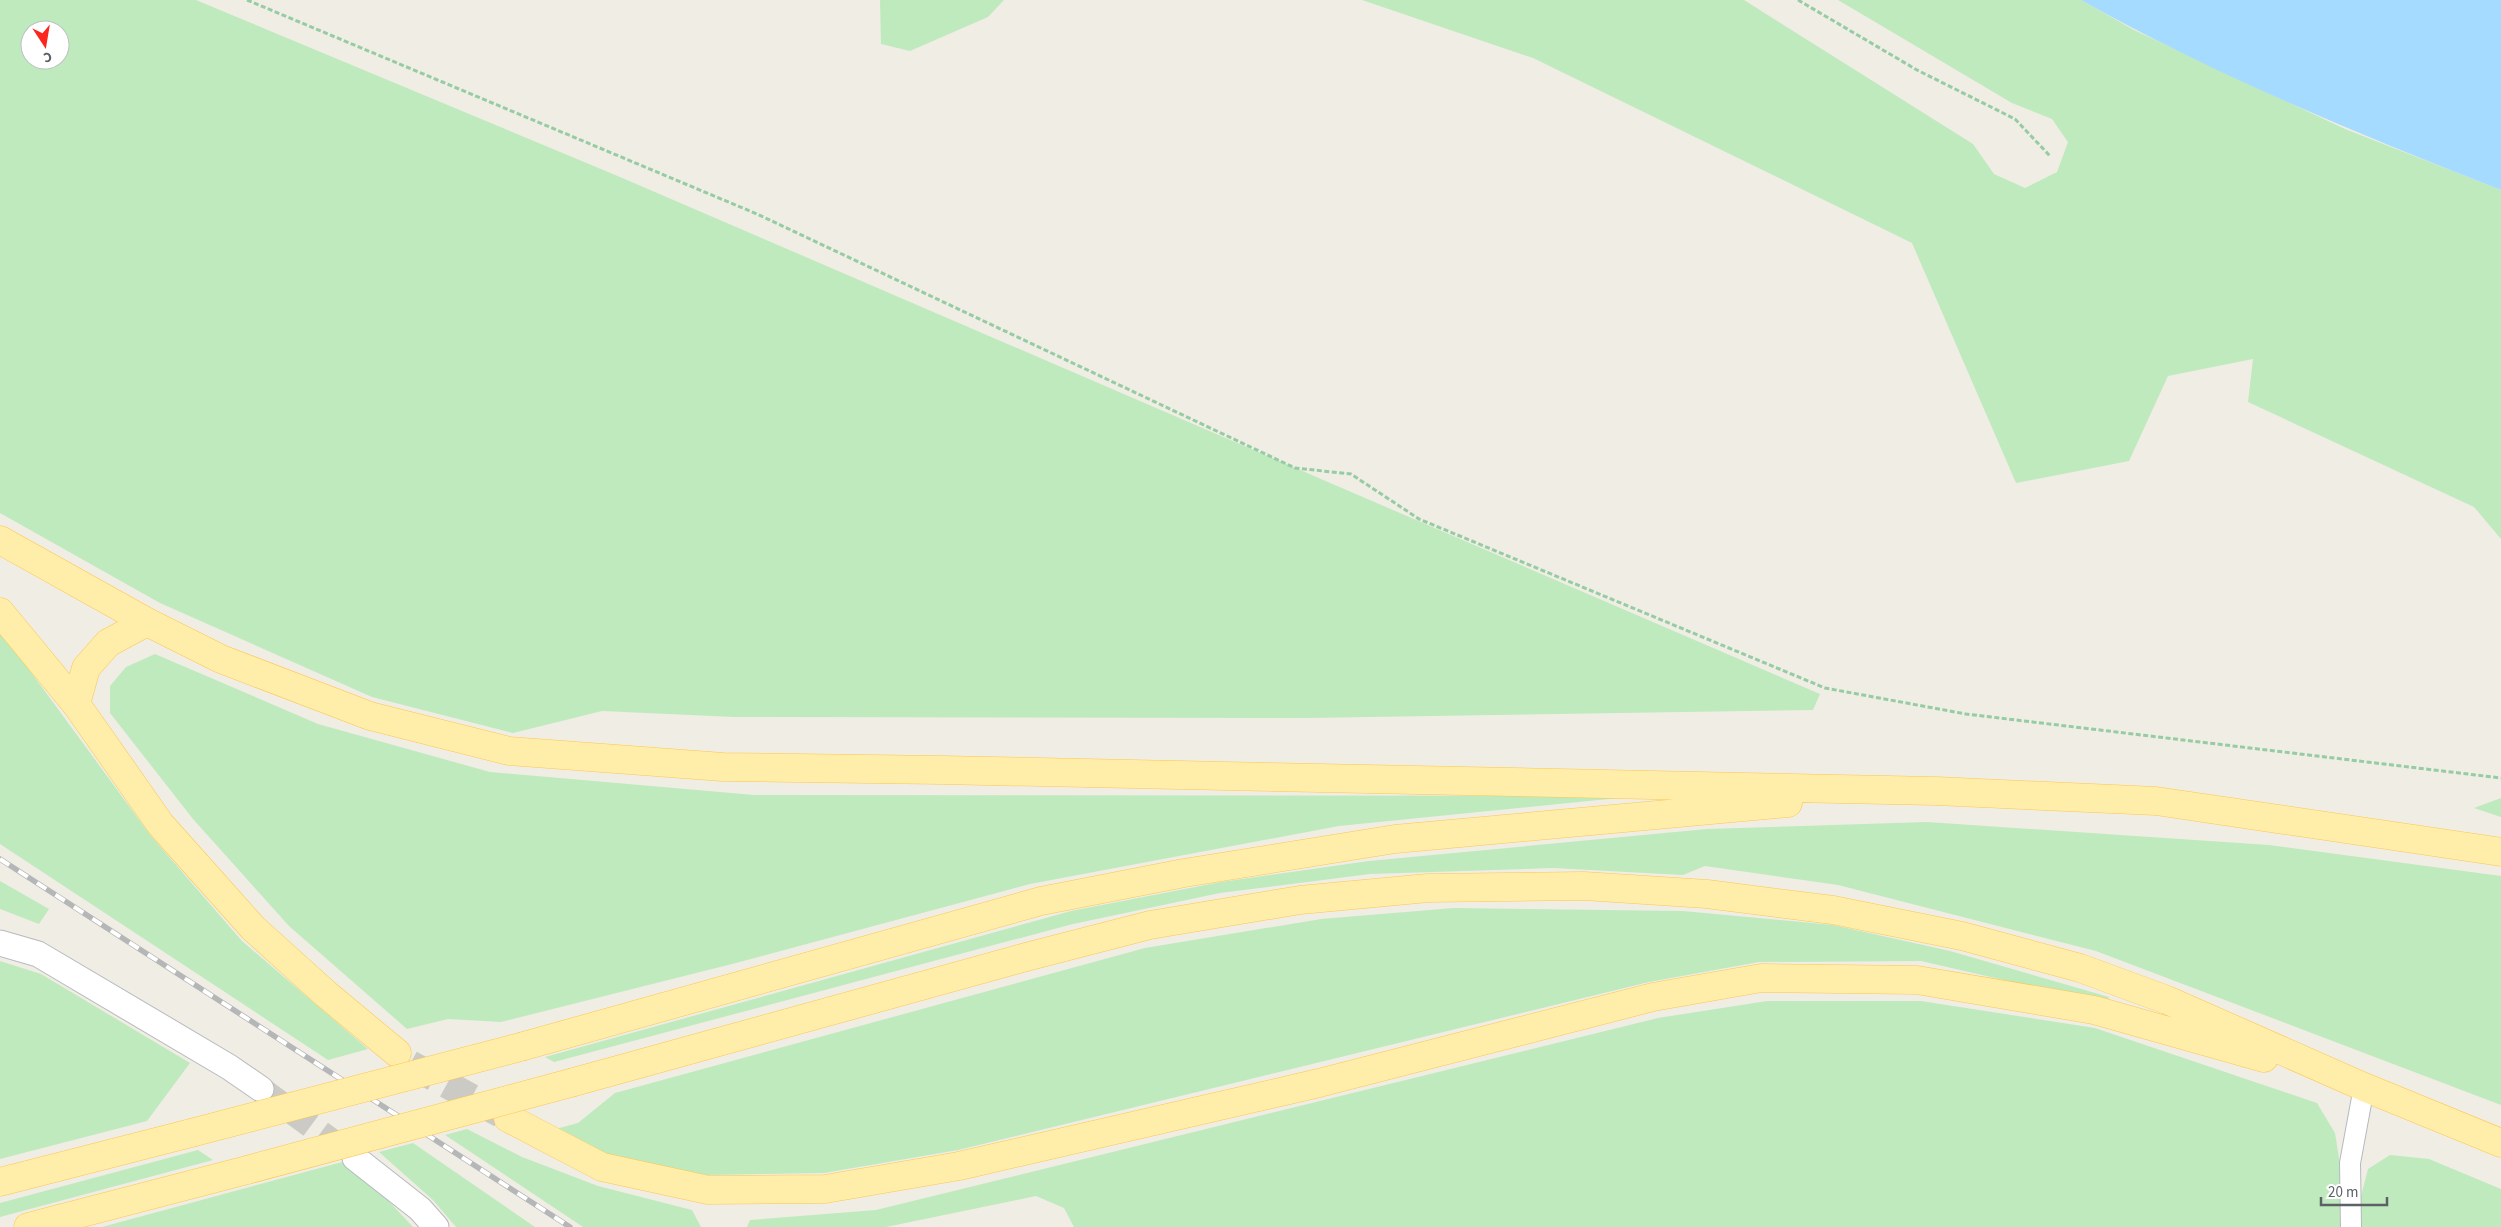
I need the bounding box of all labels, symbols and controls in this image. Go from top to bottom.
north arrow [20,20,70,70]
text: С [41,46,54,67]
scale bar [2321,1174,2387,1206]
text: 20 m [2328,1182,2358,1203]

